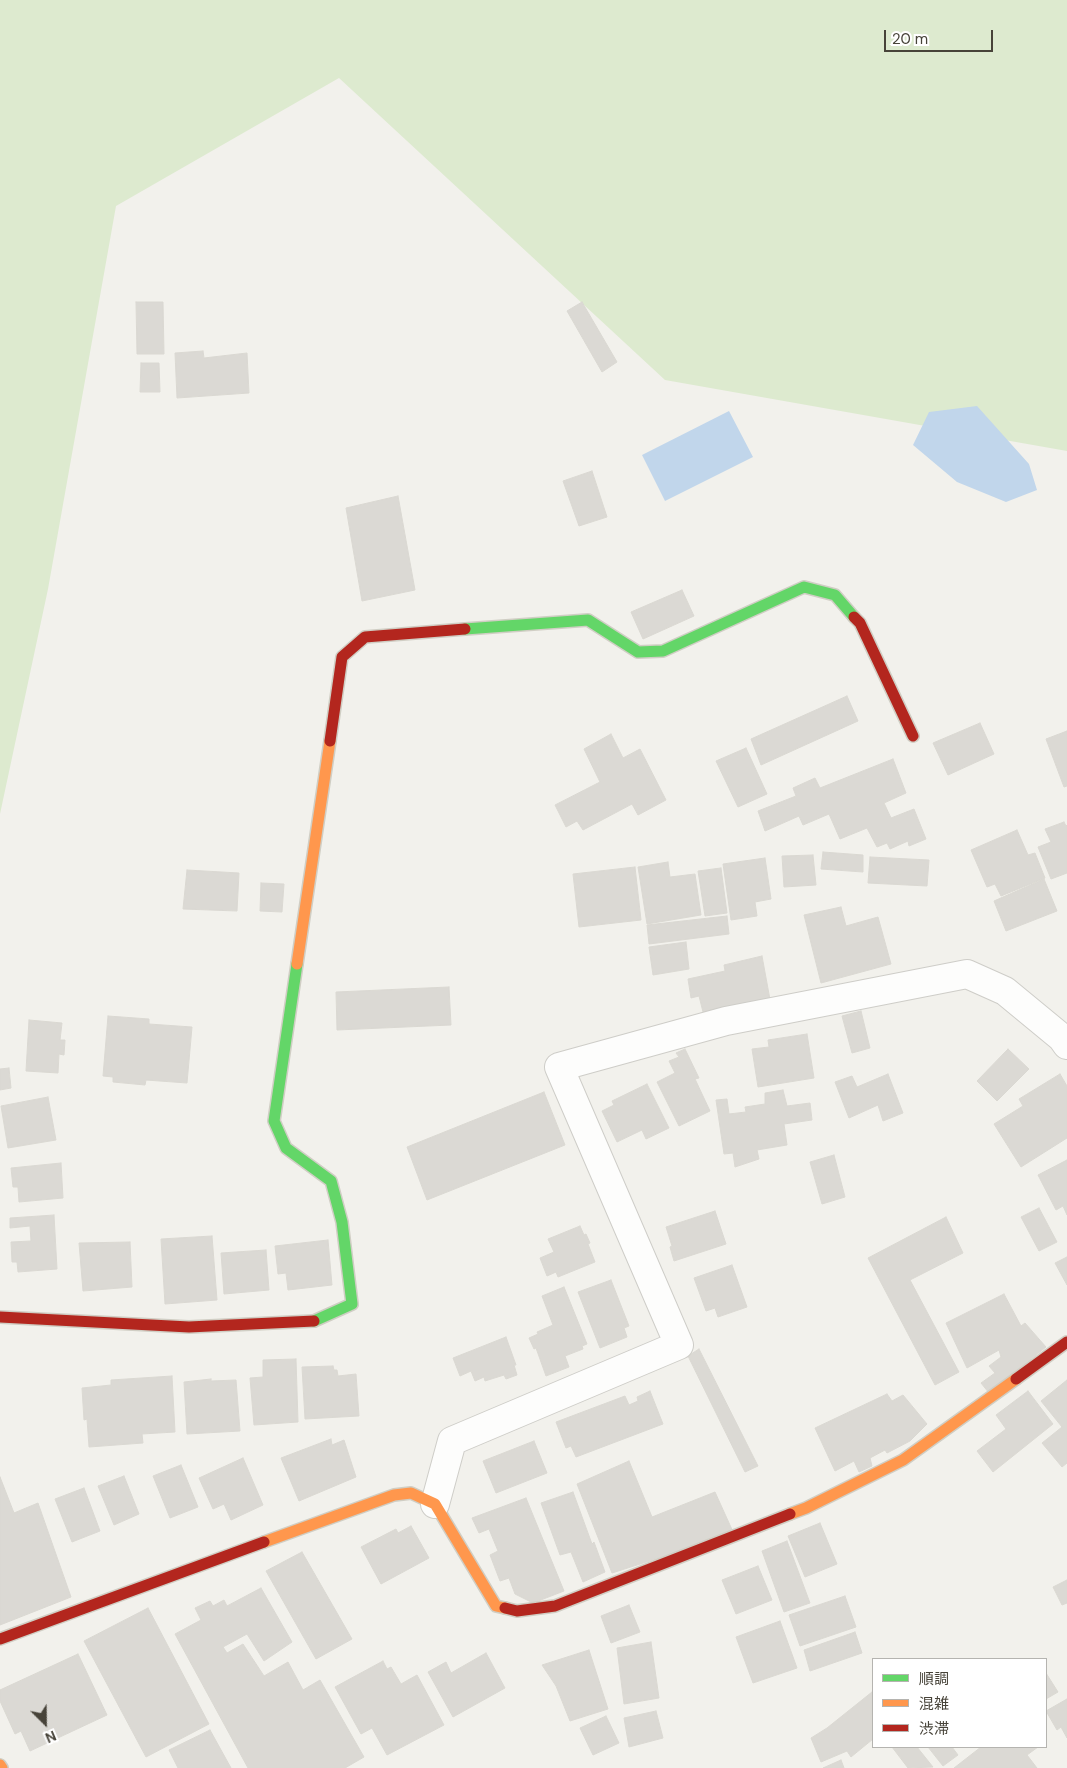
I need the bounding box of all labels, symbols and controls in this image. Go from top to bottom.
scale bar [887,20,996,52]
text: 20 m [892,29,928,49]
legend [872,1658,1047,1748]
text: 順調 [919,1669,949,1689]
text: 混雑 [919,1694,949,1714]
north arrow [20,1698,70,1748]
text: 渋滞 [919,1719,949,1739]
text: N [43,1727,59,1747]

